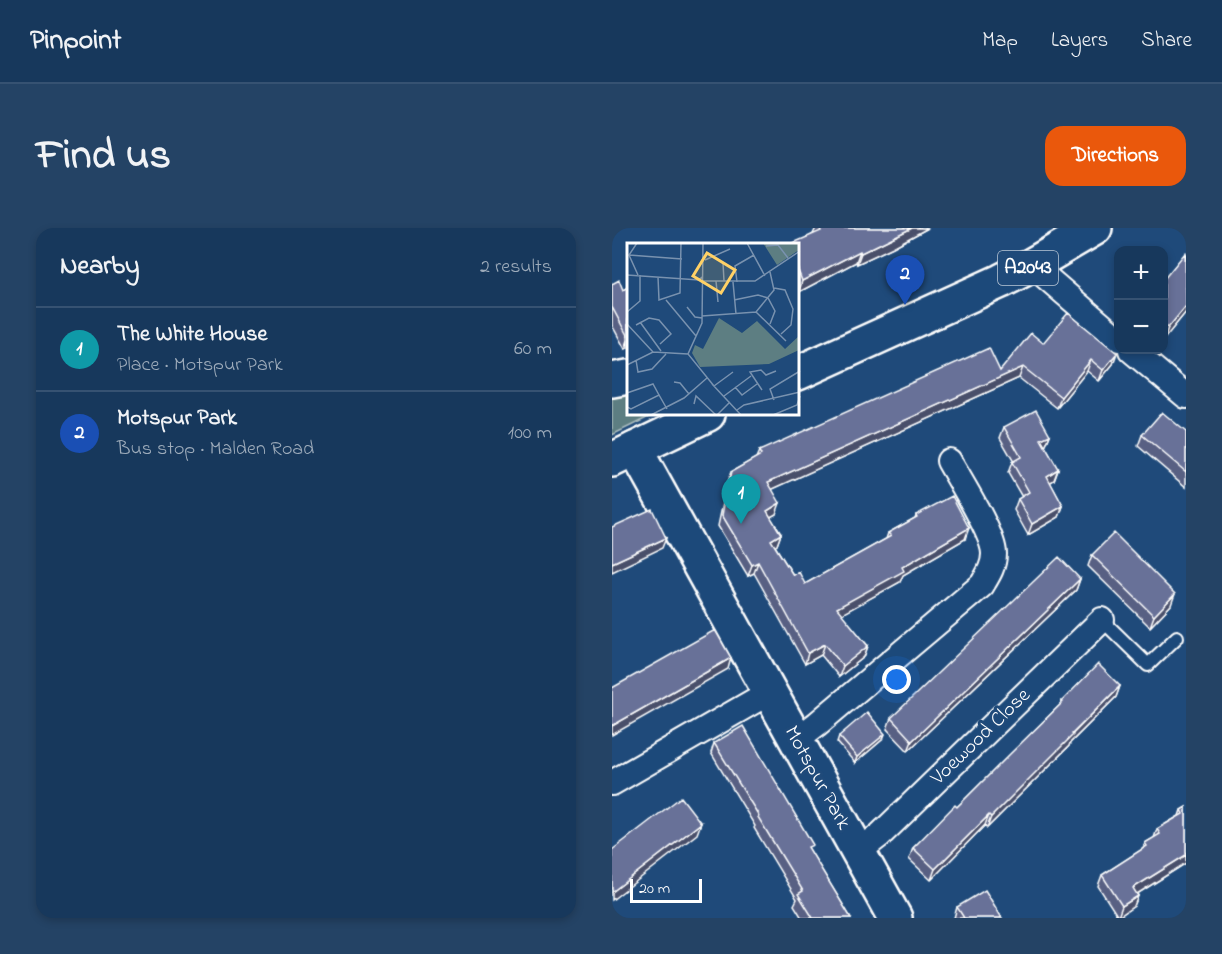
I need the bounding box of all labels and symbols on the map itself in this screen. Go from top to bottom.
inset map [627,243,800,416]
road number: A2043 [998,251,1058,285]
pin: 2 [886,256,924,305]
pin: 1 [722,474,760,524]
your location [882,665,911,694]
street label: Voewood Close [924,681,1038,793]
street label: Motspur Park [776,721,858,836]
scale bar [630,876,702,904]

